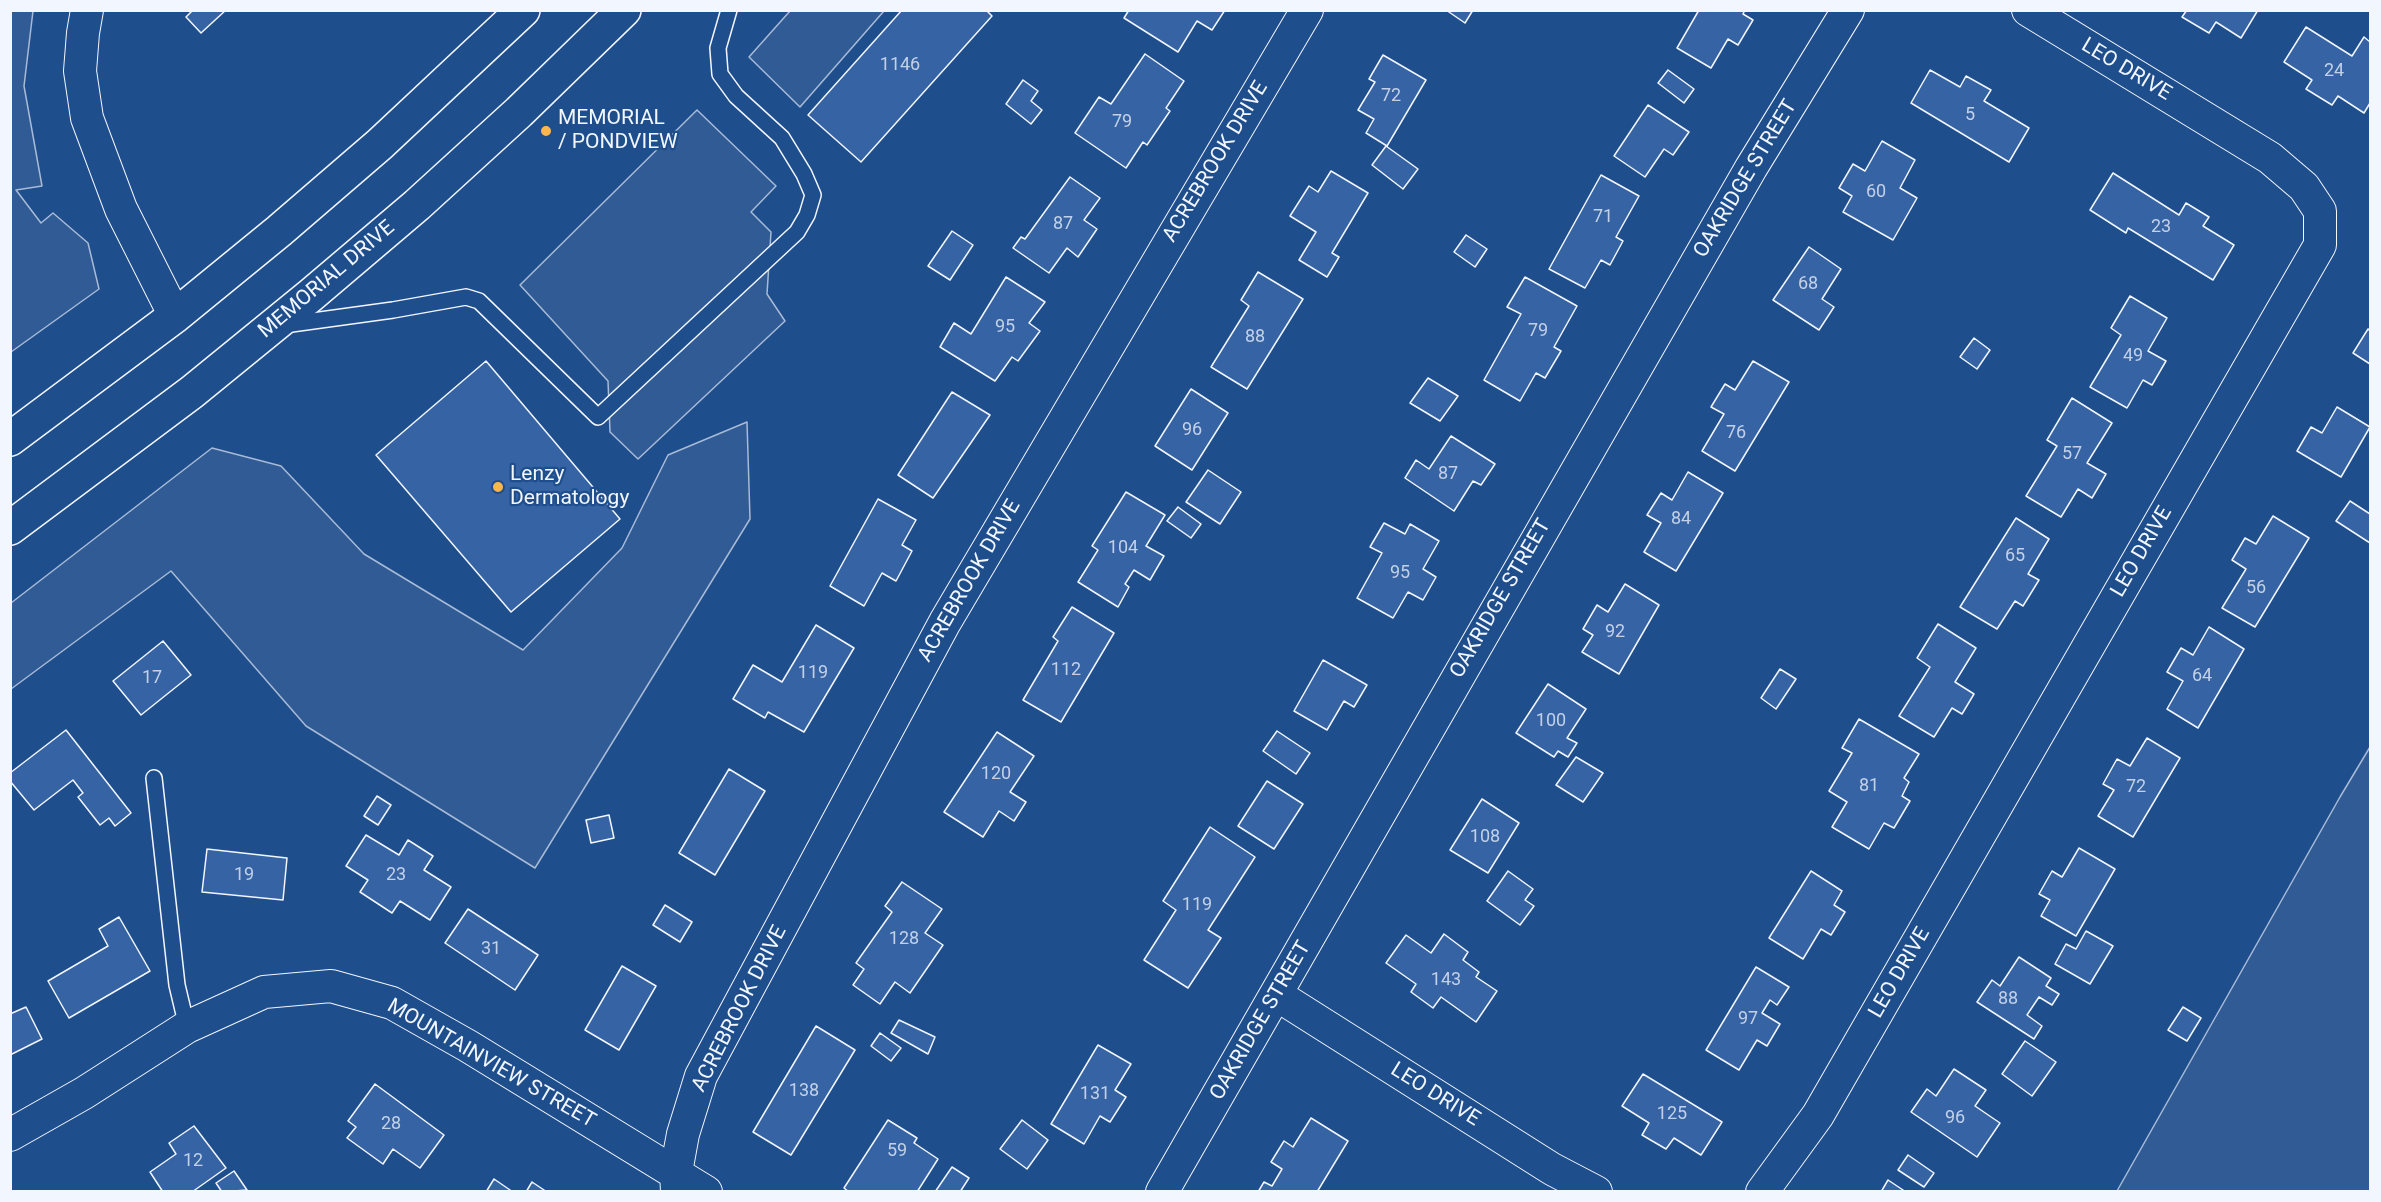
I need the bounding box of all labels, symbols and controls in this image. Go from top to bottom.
street label: LEO DRIVE [2076,33,2176,107]
house number: 1146 [880,54,920,76]
house number: 24 [2324,60,2344,82]
street label: ACREBROOK DRIVE [1158,77,1274,247]
house number: 72 [1381,85,1401,107]
street label: OAKRIDGE STREET [1689,96,1803,262]
house number: 5 [1965,104,1975,126]
place label: MEMORIAL / PONDVIEW [558,106,678,156]
house number: 79 [1112,111,1132,133]
marker: MEMORIAL / PONDVIEW [539,124,553,138]
house number: 60 [1866,181,1886,203]
house number: 71 [1593,206,1613,228]
house number: 87 [1053,213,1073,235]
street label: MEMORIAL DRIVE [254,216,400,344]
house number: 23 [2151,216,2171,238]
house number: 68 [1798,273,1818,295]
house number: 95 [995,316,1015,338]
house number: 79 [1528,320,1548,342]
house number: 88 [1245,326,1265,348]
house number: 49 [2123,345,2143,367]
house number: 96 [1182,419,1202,441]
house number: 76 [1726,422,1746,444]
house number: 57 [2062,443,2082,465]
place label: Lenzy Dermatology [510,462,629,512]
house number: 87 [1438,463,1458,485]
marker: Lenzy Dermatology [491,480,505,494]
street label: ACREBROOK DRIVE [913,495,1027,667]
street label: LEO DRIVE [2106,502,2178,602]
house number: 84 [1671,508,1691,530]
street label: OAKRIDGE STREET [1445,515,1557,683]
house number: 104 [1108,537,1138,559]
house number: 65 [2005,545,2025,567]
house number: 95 [1390,562,1410,584]
house number: 56 [2246,577,2266,599]
house number: 92 [1605,621,1625,643]
house number: 112 [1051,659,1081,681]
house number: 119 [798,662,828,684]
house number: 64 [2192,665,2212,687]
house number: 17 [142,667,162,689]
house number: 100 [1536,710,1566,732]
house number: 120 [981,763,1011,785]
house number: 81 [1859,775,1879,797]
house number: 72 [2126,776,2146,798]
house number: 108 [1470,826,1500,848]
house number: 19 [234,864,254,886]
house number: 23 [386,864,406,886]
house number: 119 [1182,894,1212,916]
street label: ACREBROOK DRIVE [687,922,793,1096]
street label: LEO DRIVE [1864,923,1936,1023]
house number: 128 [889,928,919,950]
street label: OAKRIDGE STREET [1205,937,1317,1105]
house number: 31 [481,938,501,960]
house number: 143 [1431,969,1461,991]
house number: 88 [1998,988,2018,1010]
street label: MOUNTAINVIEW STREET [382,994,600,1134]
house number: 97 [1738,1008,1758,1030]
street label: LEO DRIVE [1386,1058,1484,1132]
house number: 138 [789,1080,819,1102]
house number: 131 [1080,1083,1110,1105]
house number: 125 [1657,1103,1687,1125]
house number: 96 [1945,1107,1965,1129]
house number: 28 [381,1113,401,1135]
house number: 59 [887,1140,907,1162]
house number: 12 [183,1150,203,1172]

